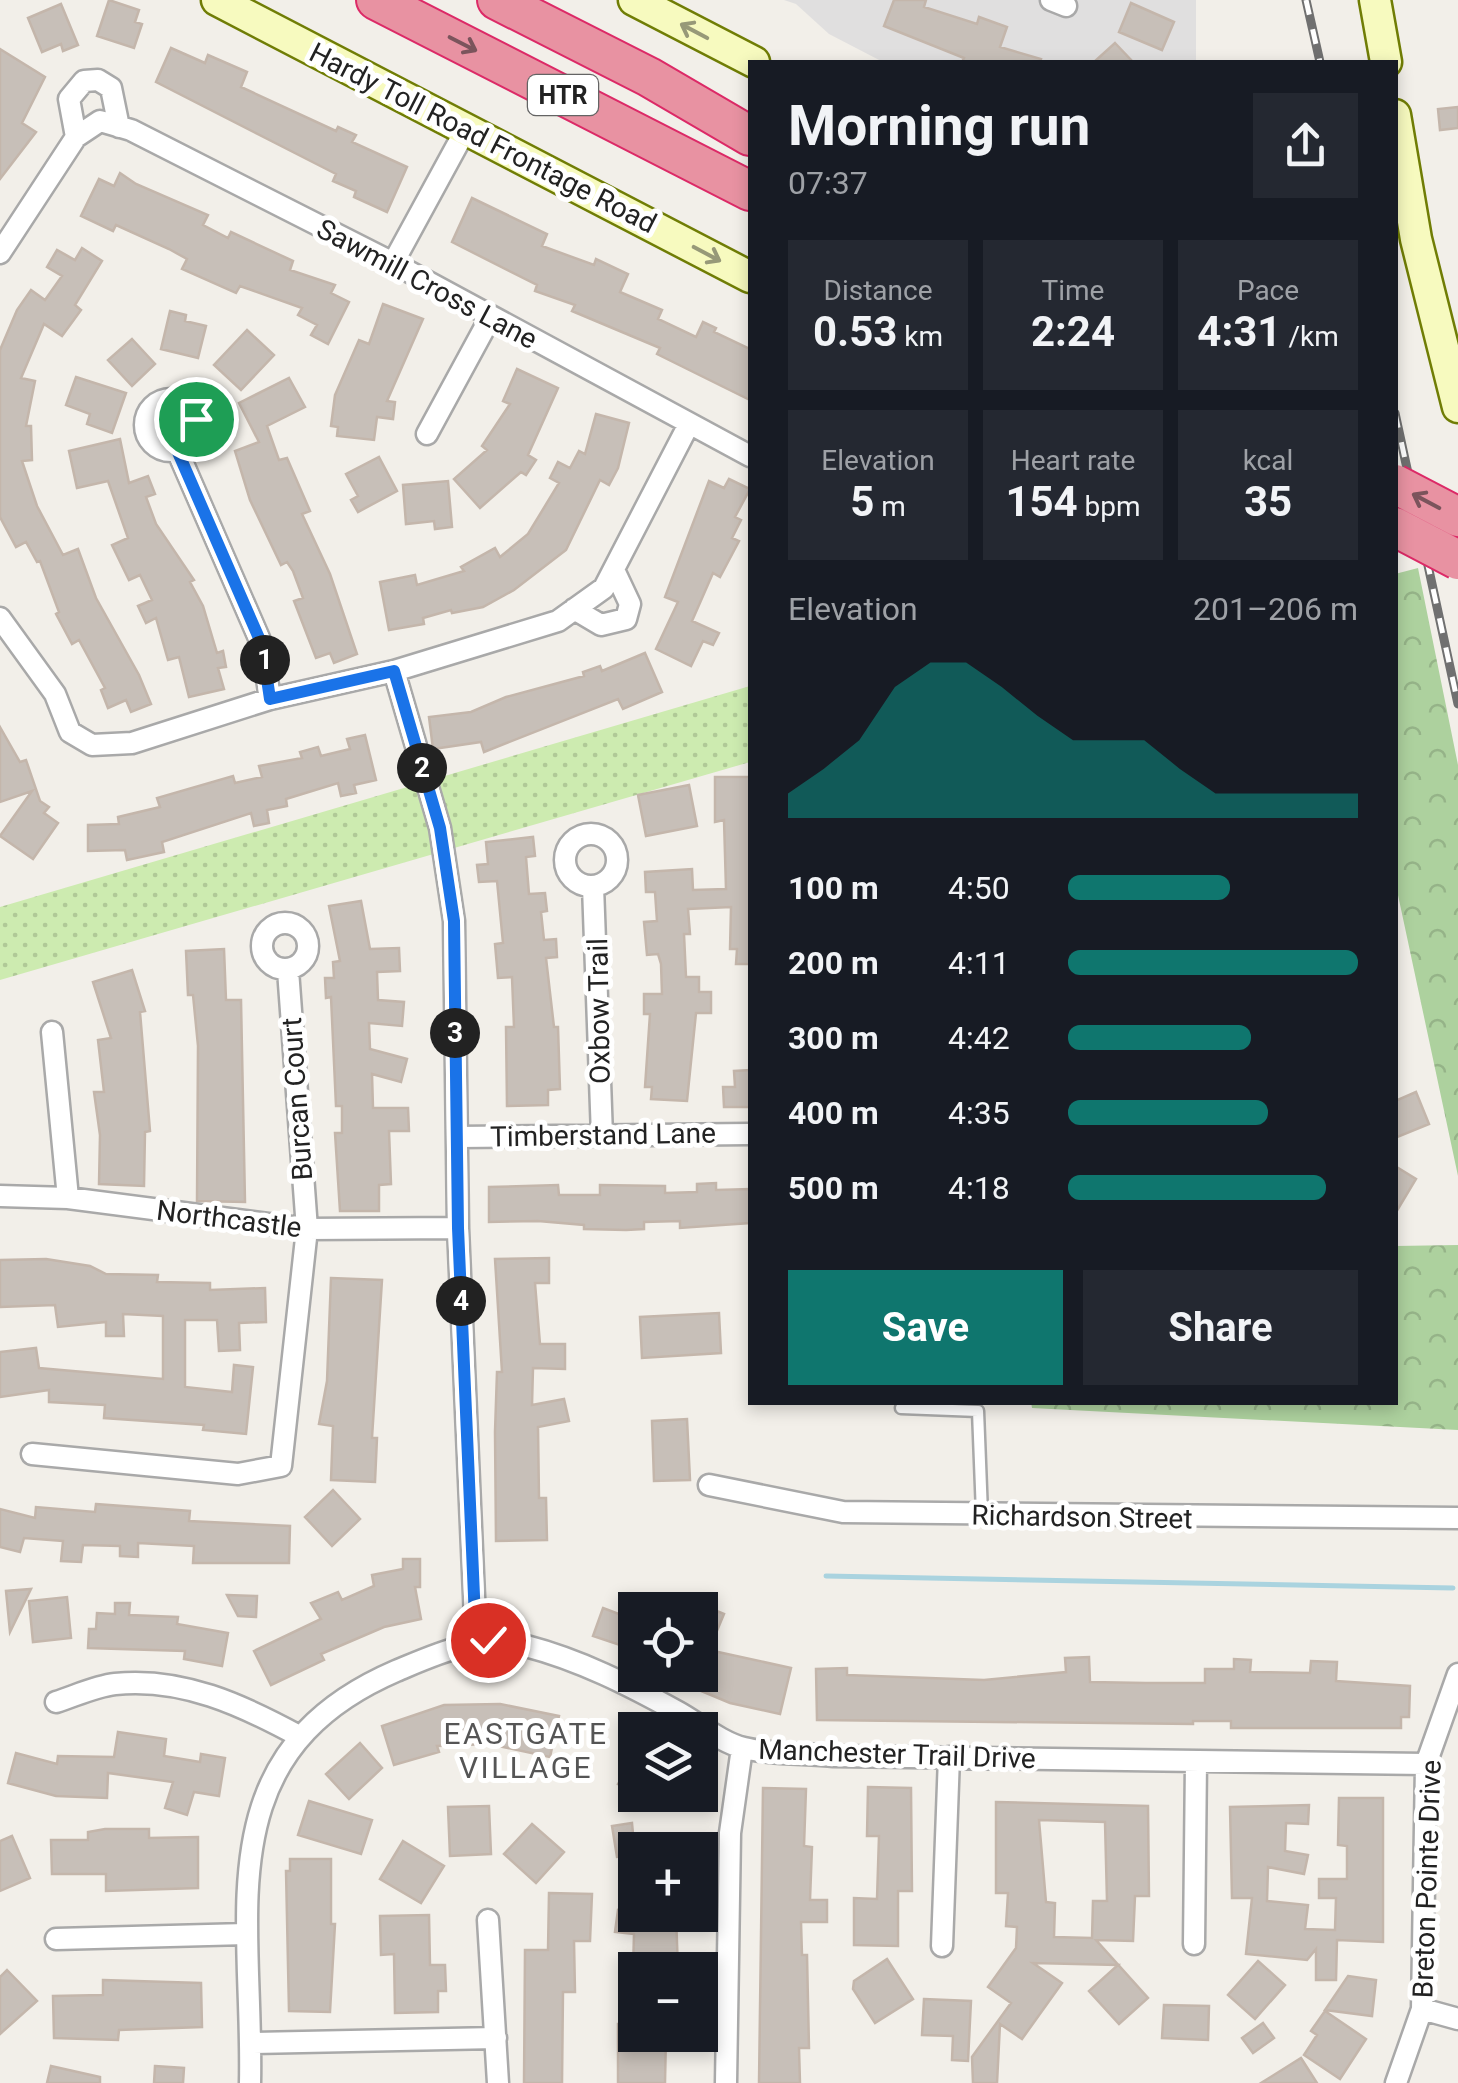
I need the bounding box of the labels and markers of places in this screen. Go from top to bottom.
pin [154,377,239,462]
pin: 1 [240,635,290,685]
pin: 2 [397,743,447,793]
pin: 3 [430,1008,480,1058]
pin: 4 [436,1276,486,1326]
pin [446,1598,531,1683]

